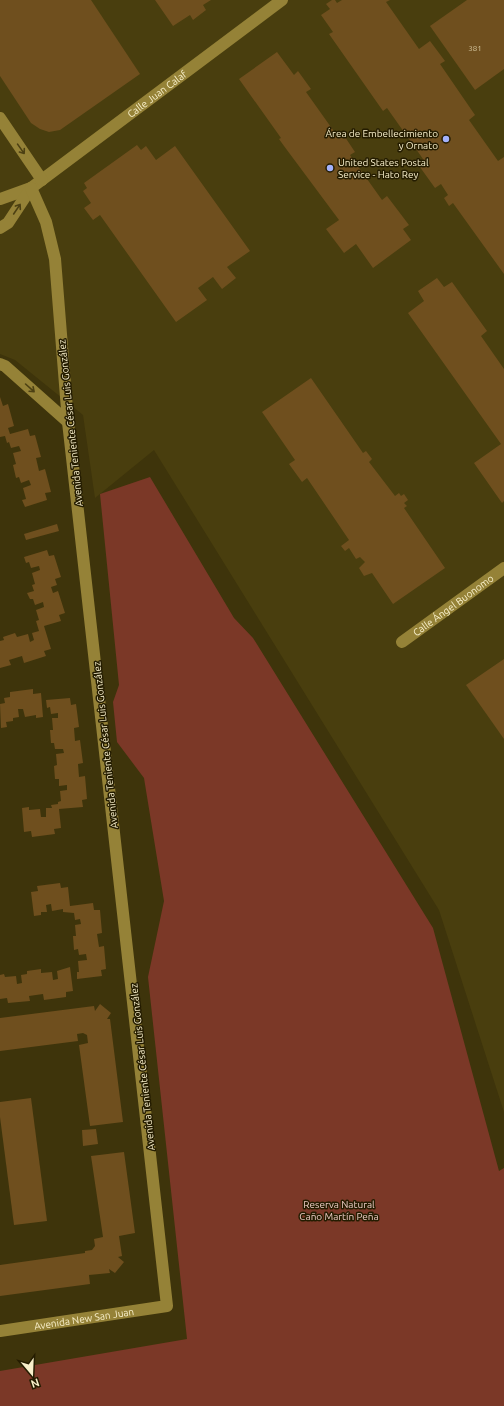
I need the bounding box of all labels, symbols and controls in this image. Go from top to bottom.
house number: 381 [468,44,482,53]
street label: Calle Juan Calaf [125,68,189,120]
place label: Área de Embellecimiento y Ornato [326,127,438,151]
marker: Área de Embellecimiento y Ornato [441,134,451,144]
one-way arrow [17,143,25,154]
place label: United States Postal Service - Hato Rey [338,157,429,180]
marker: United States Postal Service - Hato Rey [325,163,335,173]
one-way arrow [13,204,21,215]
street label: Avenida Teniente César Luis González [56,339,85,507]
one-way arrow [25,383,35,393]
street label: Calle Ángel Buonomo [411,572,496,638]
street label: Avenida Teniente César Luis González [91,661,120,829]
street label: Avenida Teniente César Luis González [128,983,157,1151]
park label: Reserva Natural Caño Martín Peña [299,1199,379,1222]
street label: Avenida New San Juan [33,1306,135,1332]
north arrow [12,1354,52,1394]
text: N [29,1376,41,1390]

